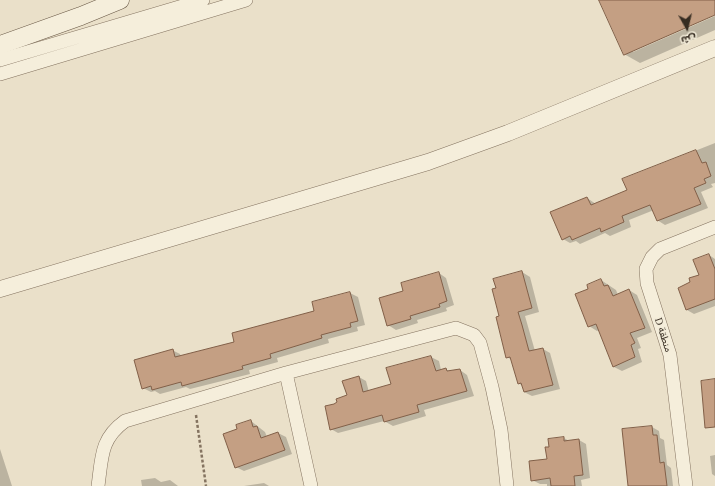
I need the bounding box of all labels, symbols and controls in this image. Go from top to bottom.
north arrow [667,8,707,48]
text: ش [680,32,697,48]
street label: D منطقة [652,316,674,354]

